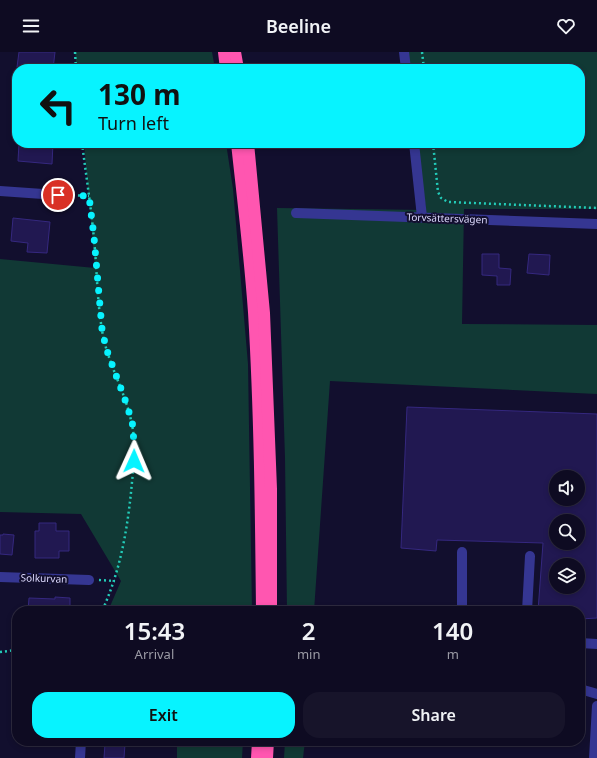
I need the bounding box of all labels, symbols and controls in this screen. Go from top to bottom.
text: Beeline [266,14,331,38]
icon: menu [20,15,42,37]
icon: heart [555,15,577,37]
text: 130 m [98,75,181,113]
icon: left [32,80,84,132]
text: Turn left [98,111,169,135]
pin [41,178,75,212]
icon: arrive [47,184,69,206]
street label: Torvsättersvägen [406,210,488,226]
position arrow [113,440,155,482]
map controls [549,470,585,594]
button: sound [549,470,585,506]
button: search [549,514,585,550]
button: layers [549,558,585,594]
street label: Solkurvan [20,570,68,586]
text: 15:43 [124,614,185,647]
text: 2 [302,614,316,647]
text: 140 [432,614,473,647]
text: Arrival [135,645,174,663]
text: min [297,645,320,663]
text: m [447,645,459,663]
button: Exit [32,692,295,738]
button: Share [303,692,565,738]

